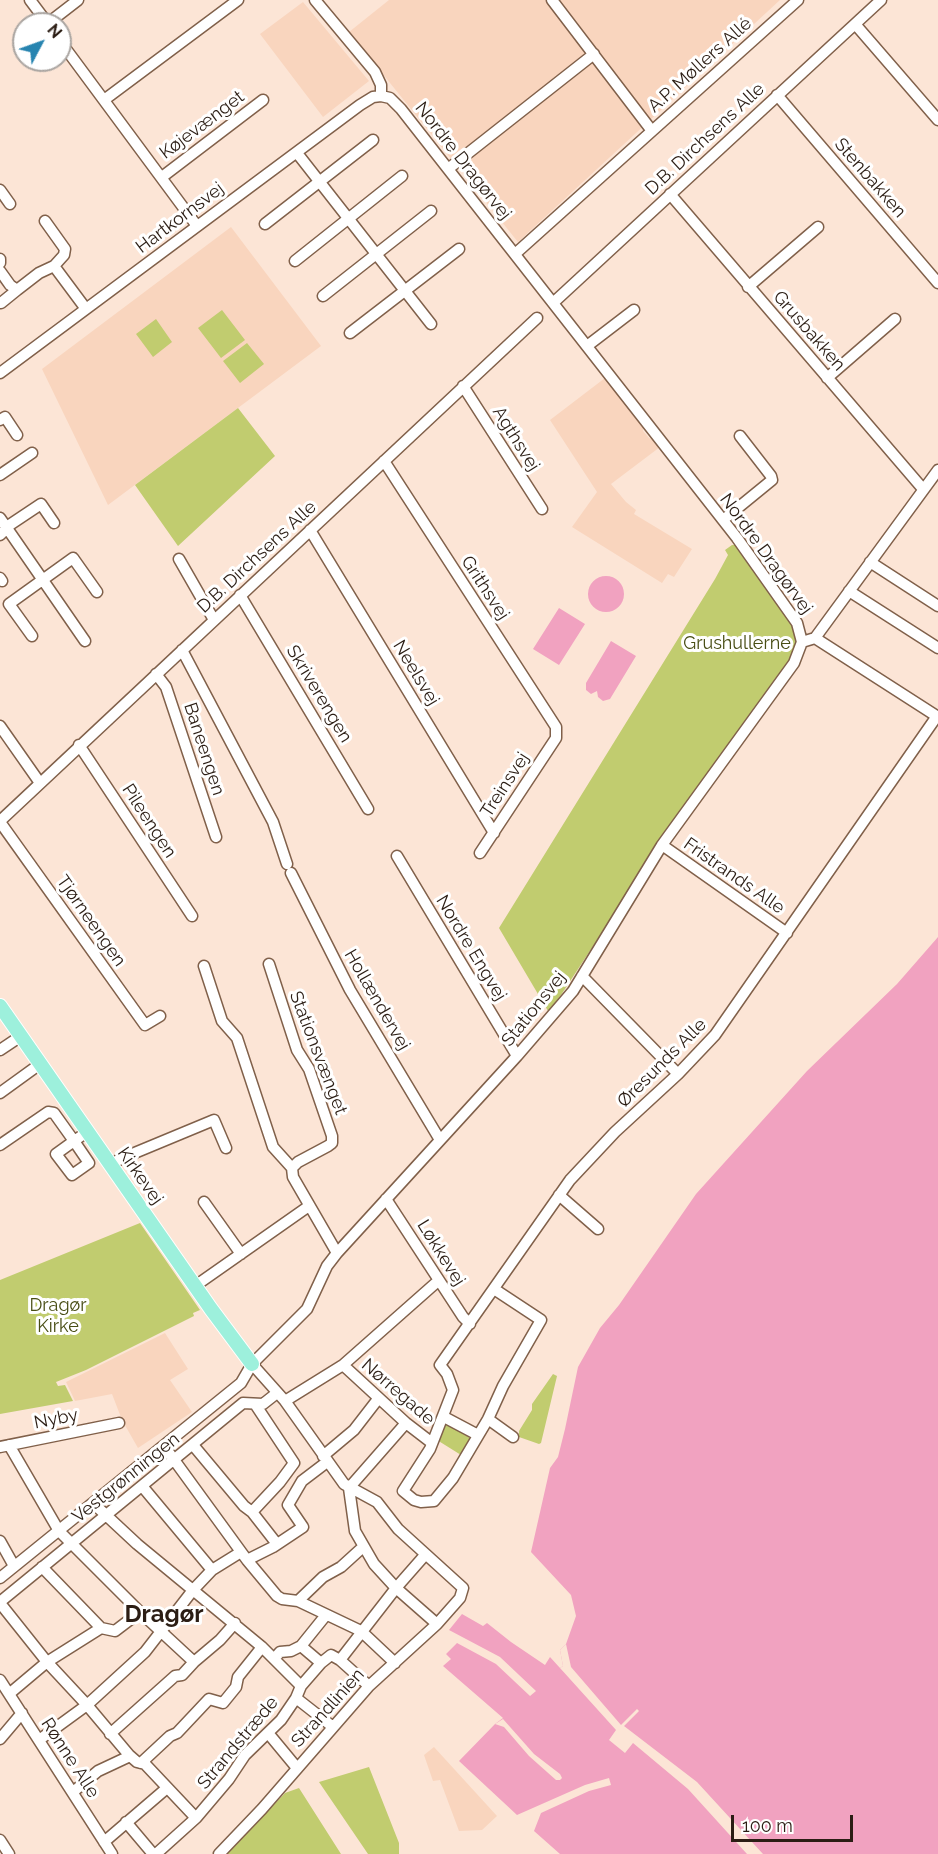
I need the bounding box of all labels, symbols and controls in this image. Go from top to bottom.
north arrow [12,12,72,72]
street label: A.P. Møllers Allé [644,13,756,117]
text: N [43,20,66,42]
street label: D.B. Dirchsens Alle [641,78,769,200]
street label: Køjevænget [155,86,249,164]
street label: Nordre Dragørvej [410,98,516,224]
street label: Stenbakken [830,134,910,222]
street label: Hartkornsvej [132,178,228,258]
street label: Grusbakken [768,286,850,376]
street label: Agthsvej [488,403,544,475]
street label: Nordre Dragørvej [715,489,817,619]
street label: D.B. Dirchsens Alle [193,496,321,618]
street label: Grithsvej [456,552,514,624]
park label: Grushullerne [683,633,791,655]
street label: Neelsvej [388,637,444,709]
street label: Skriverengen [281,641,357,747]
street label: Baneengen [179,700,229,798]
street label: Treinsvej [476,749,534,821]
street label: Pileengen [117,780,181,862]
street label: Fristrands Alle [679,833,789,919]
street label: Tjørneengen [52,871,130,971]
street label: Nordre Engvej [431,891,511,1005]
street label: Hollændervej [339,946,415,1054]
street label: Stationsvej [497,967,571,1051]
street label: Stationsvænget [285,988,351,1118]
street label: Øresunds Alle [613,1014,711,1112]
street label: Kirkevej [112,1143,168,1209]
street label: Løkkevej [412,1216,470,1290]
park label: Dragør Kirke [29,1295,87,1338]
street label: Nørregade [357,1354,439,1430]
street label: Nyby [32,1404,80,1434]
street label: Vestgrønningen [68,1428,184,1528]
district label: Dragør [124,1601,204,1629]
street label: Strandlinien [287,1664,369,1752]
street label: Strandstræde [193,1692,283,1794]
street label: Rønne Alle [36,1714,104,1802]
scale bar [734,1803,856,1841]
text: 100 m [742,1815,793,1836]

